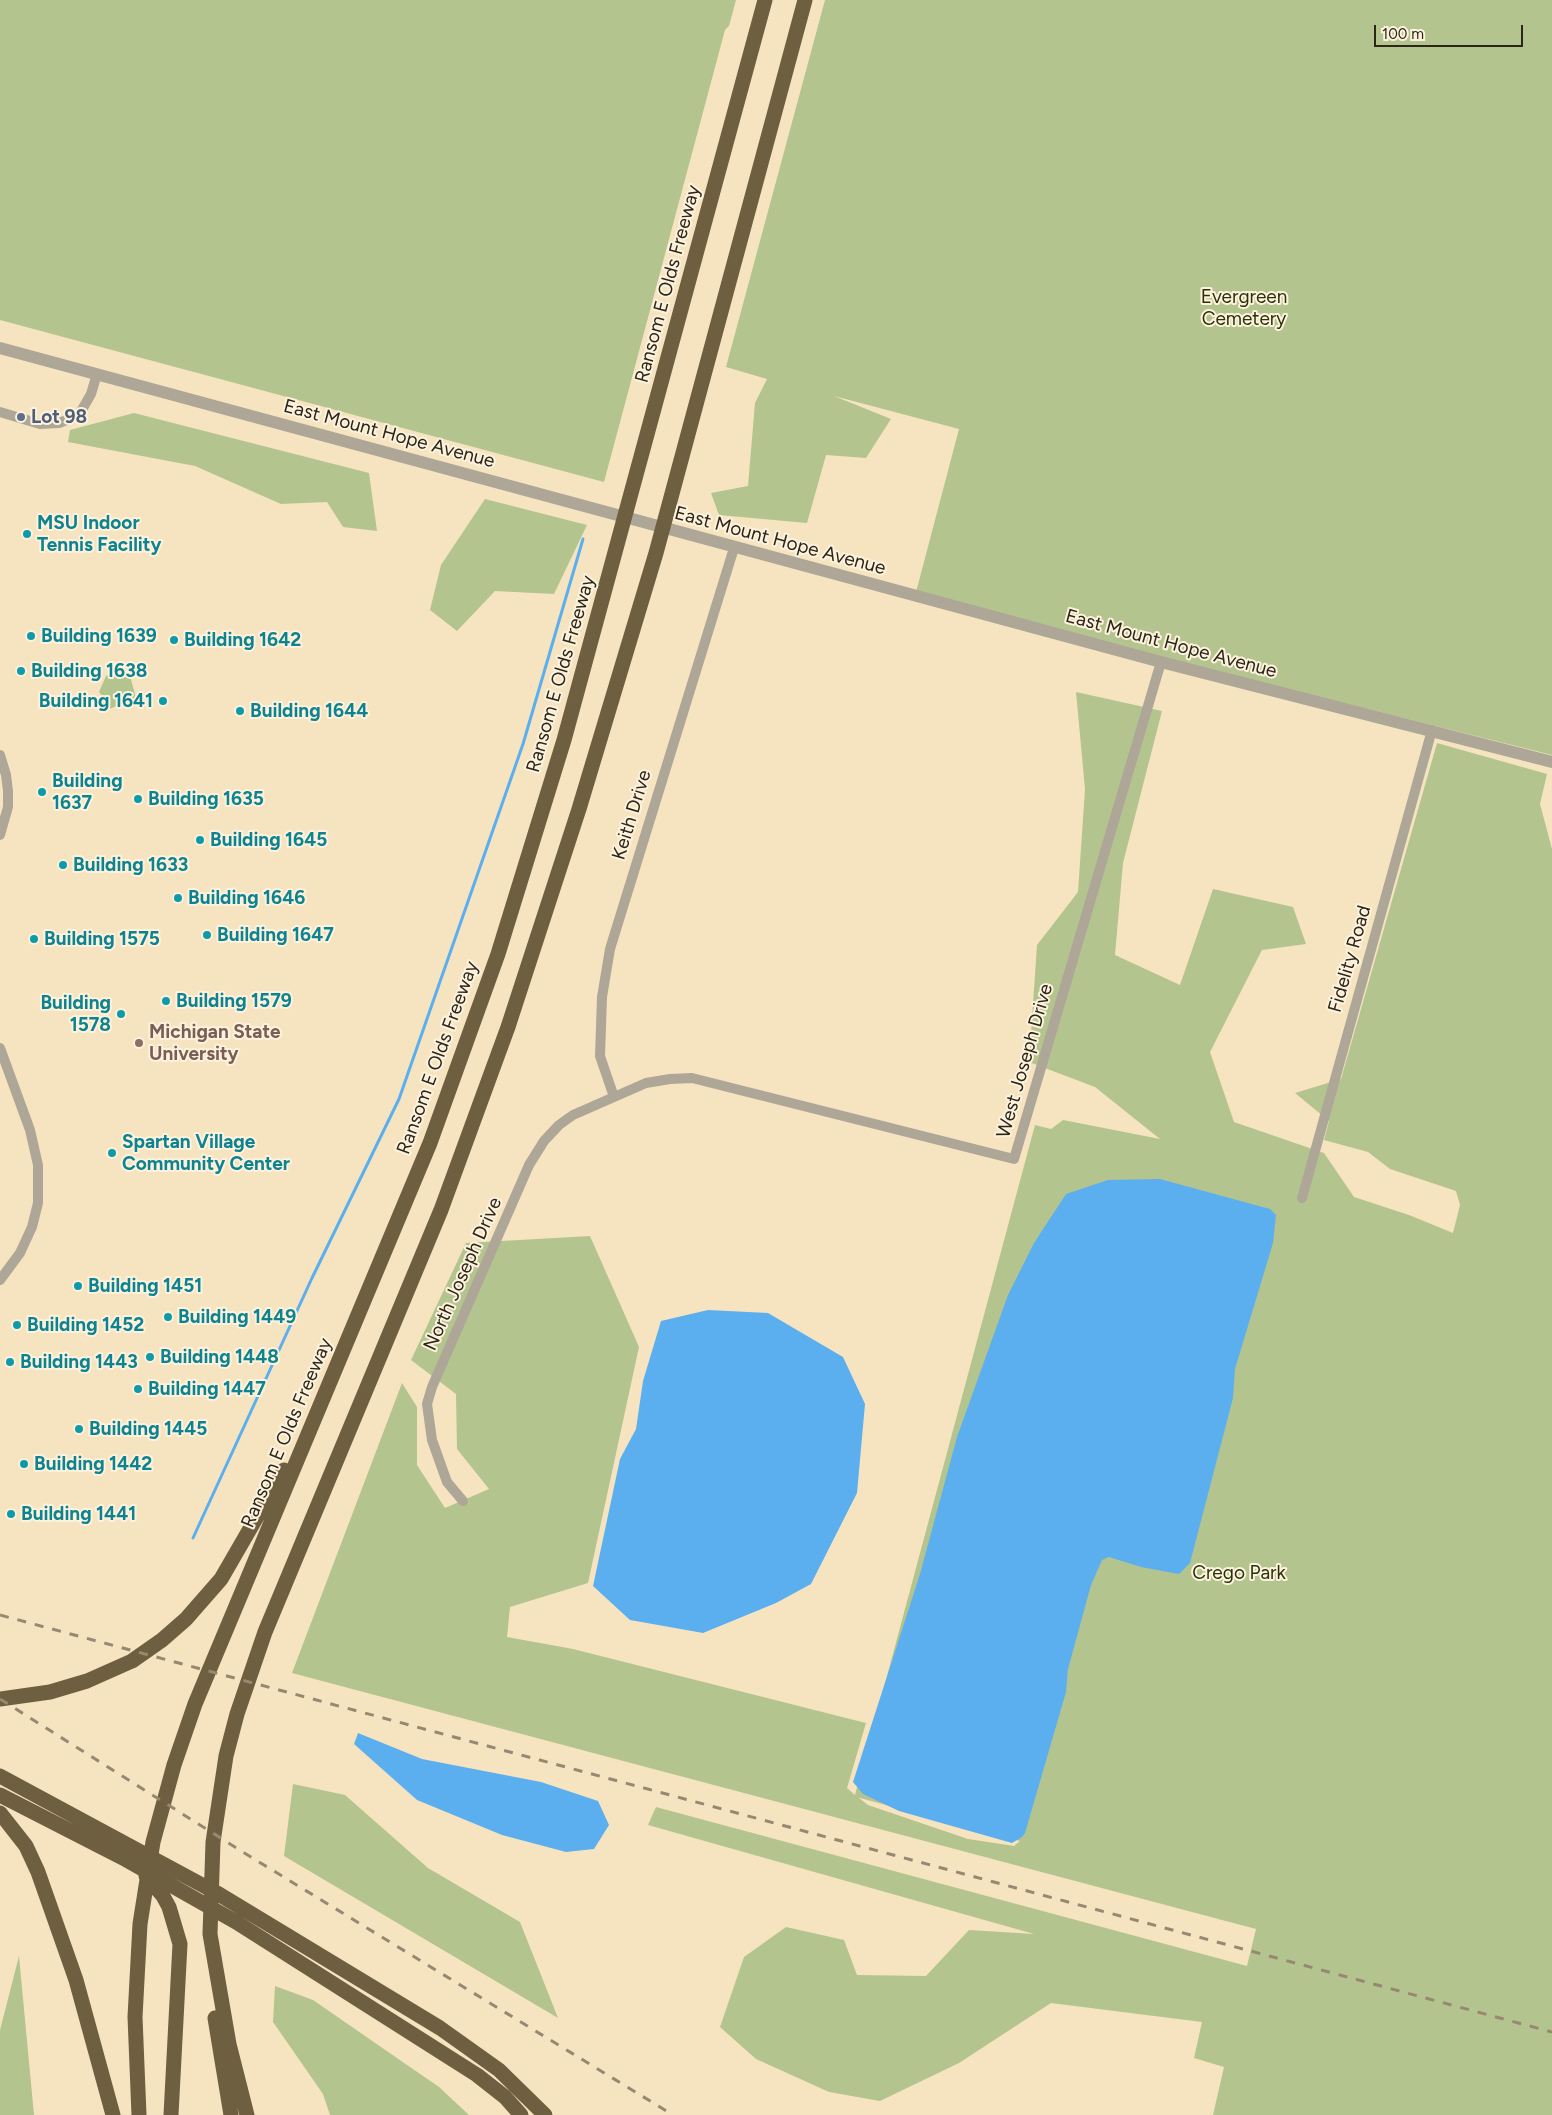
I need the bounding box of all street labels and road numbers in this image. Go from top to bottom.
street label: Ransom E Olds Freeway [631,183,705,385]
street label: East Mount Hope Avenue [281,395,497,473]
street label: East Mount Hope Avenue [672,502,888,580]
street label: Ransom E Olds Freeway [522,573,600,775]
street label: East Mount Hope Avenue [1063,605,1279,683]
street label: Keith Drive [608,767,656,863]
street label: Fidelity Road [1324,903,1376,1015]
street label: Ransom E Olds Freeway [392,958,484,1158]
street label: West Joseph Drive [992,981,1058,1141]
street label: North Joseph Drive [419,1194,507,1354]
street label: Ransom E Olds Freeway [237,1335,337,1531]

